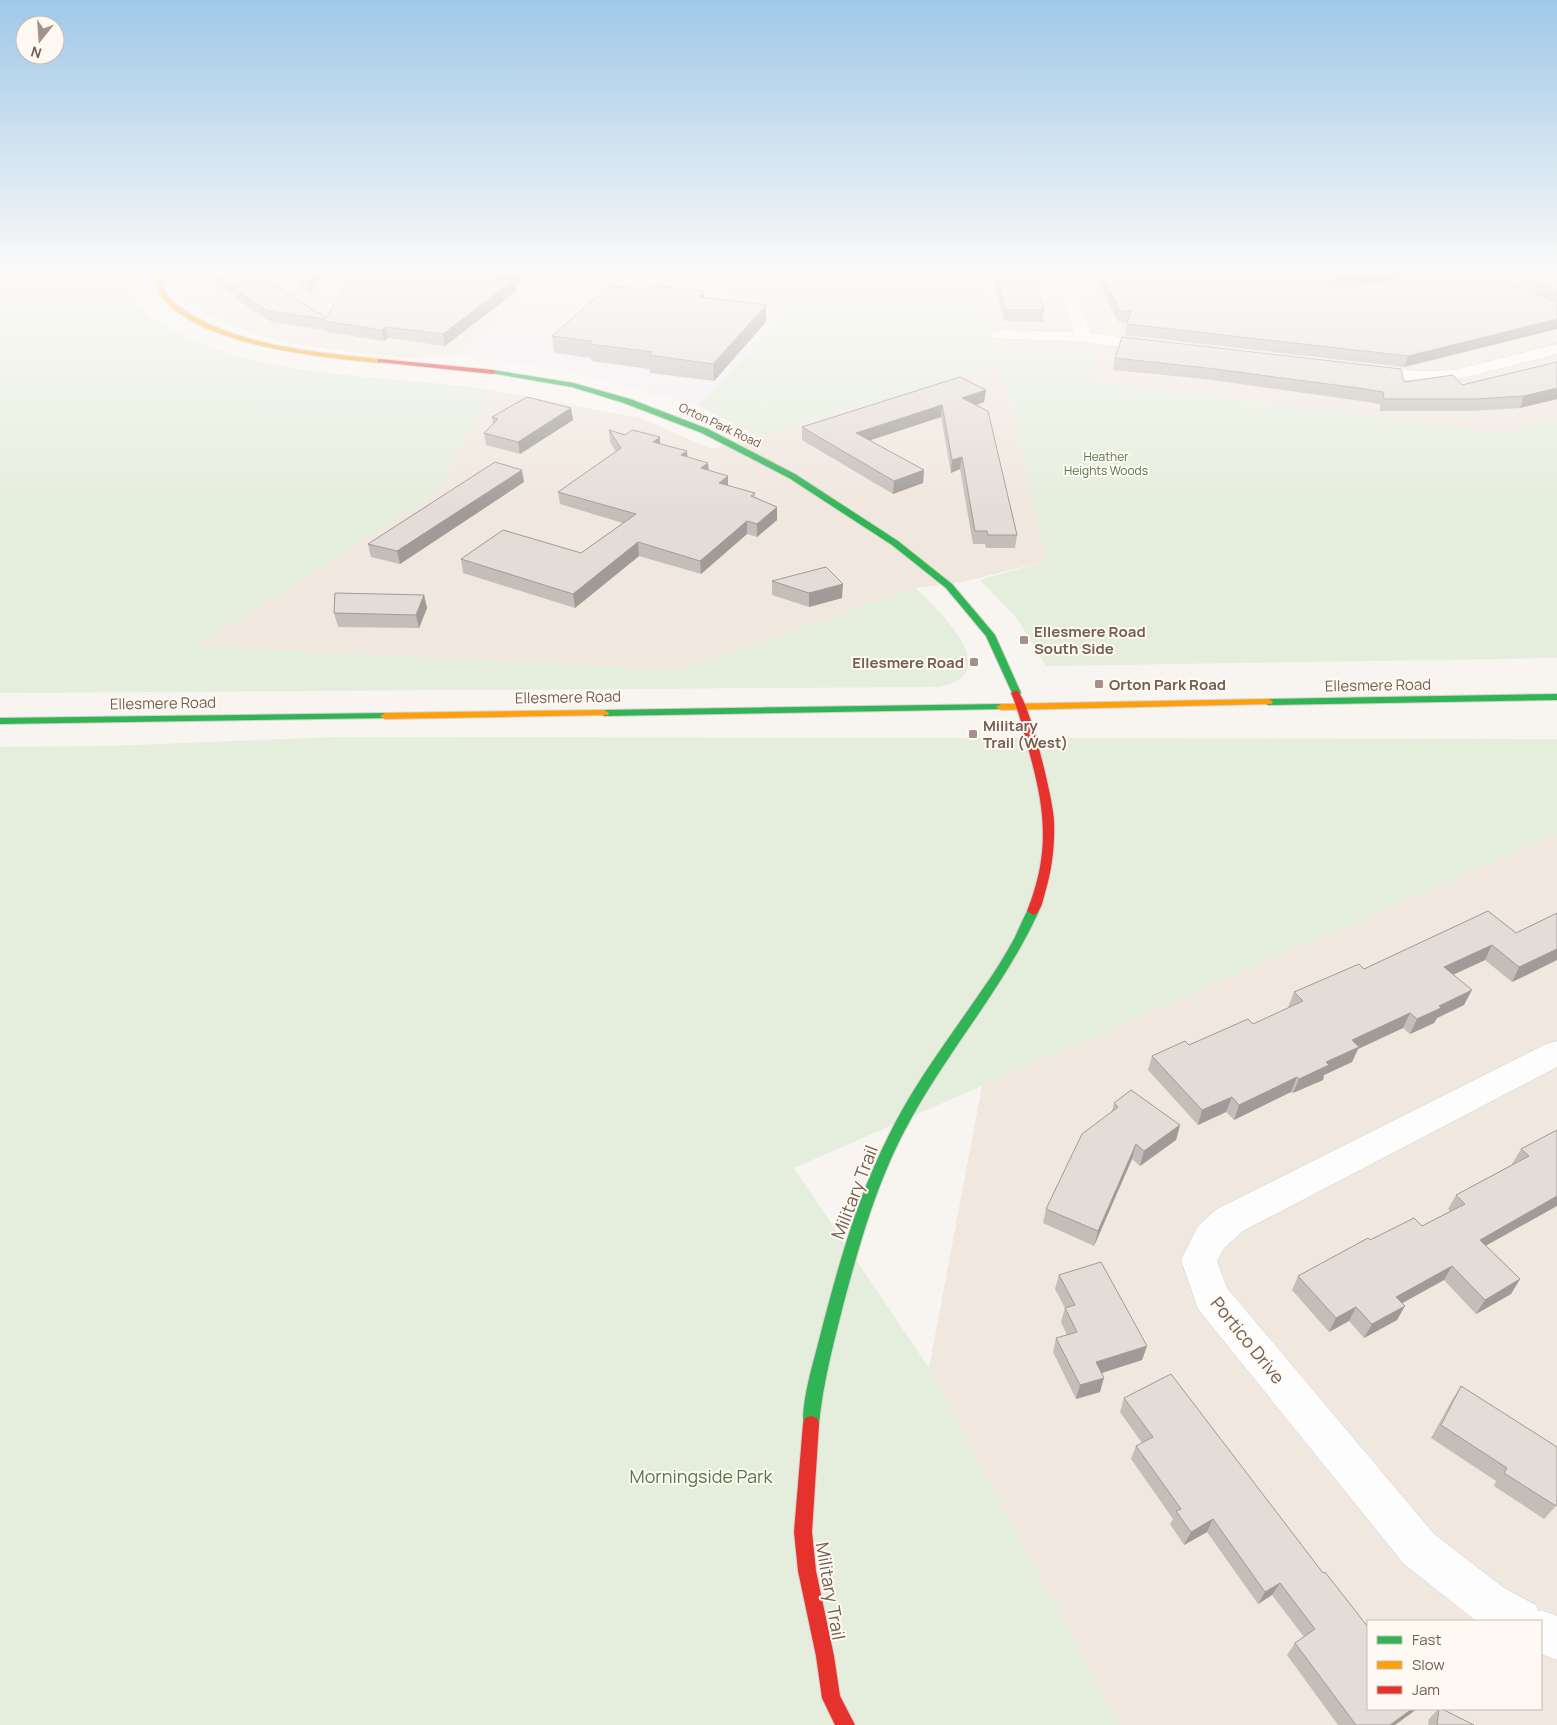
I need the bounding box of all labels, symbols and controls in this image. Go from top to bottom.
north arrow [15,15,65,65]
text: N [28,42,44,63]
street label: Orton Park Road [676,398,764,452]
park label: Heather Heights Woods [1064,448,1148,479]
place label: Ellesmere Road South Side [1034,621,1146,659]
marker: Ellesmere Road South Side [1018,634,1030,646]
place label: Ellesmere Road [852,652,964,673]
marker: Ellesmere Road [968,656,980,668]
place label: Orton Park Road [1109,674,1226,695]
street label: Ellesmere Road [1325,674,1431,696]
marker: Orton Park Road [1093,678,1105,690]
street label: Ellesmere Road [515,686,621,708]
street label: Ellesmere Road [110,692,216,714]
place label: Military Trail (West) [983,715,1068,753]
marker: Military Trail (West) [967,728,979,740]
street label: Military Trail [825,1142,883,1242]
street label: Portico Drive [1206,1291,1290,1389]
park label: Morningside Park [630,1464,773,1488]
street label: Military Trail [811,1540,851,1642]
legend [1367,1620,1542,1710]
text: Fast [1412,1629,1441,1650]
text: Slow [1412,1654,1445,1675]
text: Jam [1412,1679,1440,1700]

